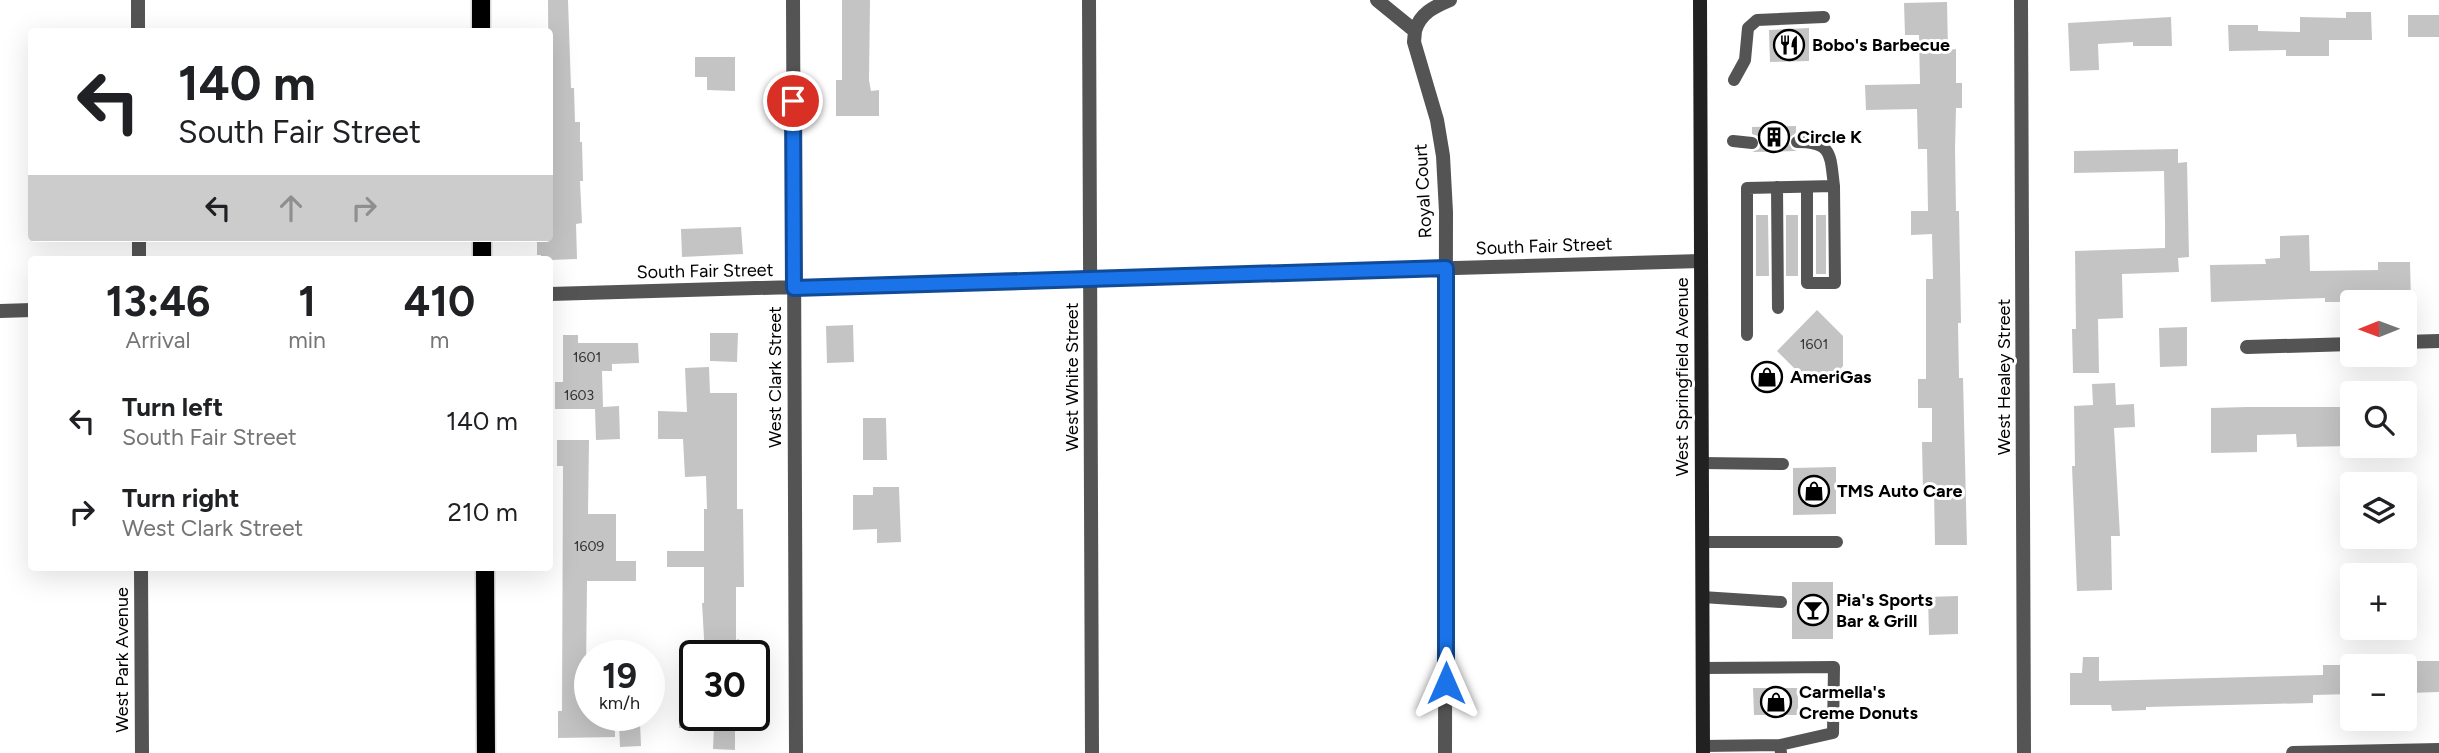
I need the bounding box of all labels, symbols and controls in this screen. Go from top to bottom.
restaurant icon: Bobo's Barbecue [1772,28,1806,62]
place label: Bobo's Barbecue [1812,34,1950,56]
text: 140 m [178,53,316,112]
icon: left [63,56,154,147]
pin [763,71,823,131]
icon: arrive [774,82,812,120]
text: South Fair Street [178,113,421,151]
building icon: Circle K [1757,120,1791,154]
place label: Circle K [1797,126,1862,148]
street label: Royal Court [1410,143,1436,239]
icon: left [199,189,237,227]
icon: ahead [272,189,310,227]
icon: right [345,189,383,227]
street label: South Fair Street [1475,233,1613,259]
street label: South Fair Street [636,259,774,283]
text: 13:46 [106,276,210,327]
text: 1 [298,276,316,327]
text: 410 [404,276,475,327]
street label: West Springfield Avenue [1671,277,1693,477]
north arrow [2340,290,2417,368]
map controls [2340,290,2417,731]
street label: West Healey Street [1993,299,2015,455]
street label: West White Street [1061,302,1083,451]
street label: West Clark Street [764,306,786,448]
text: Arrival [126,326,191,354]
text: min [288,326,326,354]
text: m [430,326,449,354]
house number: 1601 [1800,336,1828,353]
house number: 1601 [573,349,601,366]
shop icon: AmeriGas [1750,360,1784,394]
place label: AmeriGas [1790,366,1872,388]
button: search [2340,381,2417,458]
house number: 1603 [564,387,594,404]
text: Turn left [122,391,223,423]
icon: left [63,402,101,440]
text: 140 m [446,405,518,437]
text: South Fair Street [122,423,297,451]
button: layers [2340,472,2417,549]
shop icon: TMS Auto Care [1797,474,1831,508]
place label: TMS Auto Care [1837,480,1963,502]
text: Turn right [122,482,239,514]
icon: right [63,493,101,531]
text: 210 m [448,496,518,528]
text: West Clark Street [122,514,303,542]
house number: 1609 [574,538,604,555]
button: + [2340,563,2417,640]
street label: West Park Avenue [111,587,133,733]
place label: Pia's Sports Bar & Grill [1836,589,1934,632]
bar icon: Pia's Sports Bar & Grill [1796,593,1830,627]
speed limit sign: 30 [679,640,770,731]
position arrow [1409,646,1483,720]
button: − [2340,654,2417,731]
text: 19 [602,655,637,697]
place label: Carmella's Creme Donuts [1799,681,1919,724]
shop icon: Carmella's Creme Donuts [1759,685,1793,719]
text: km/h [599,692,640,714]

